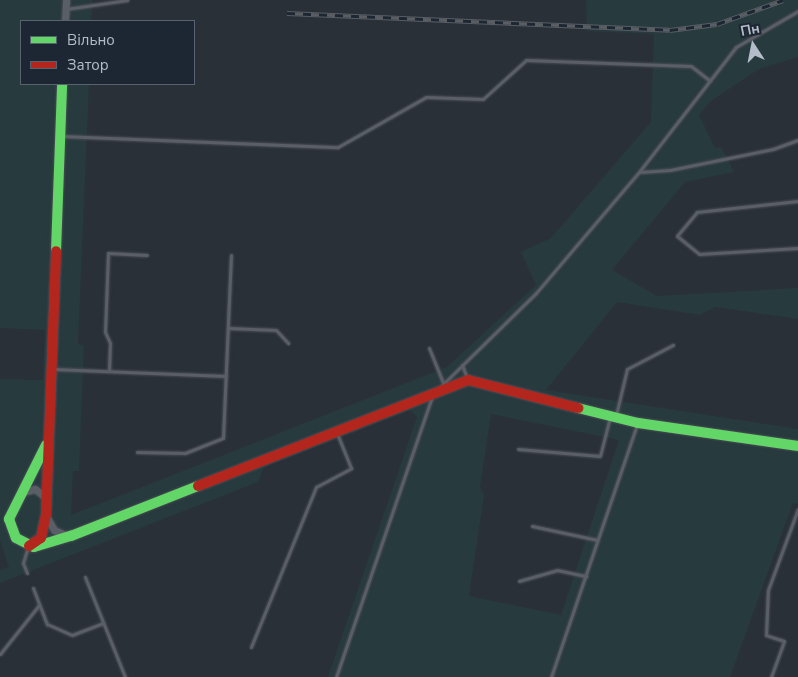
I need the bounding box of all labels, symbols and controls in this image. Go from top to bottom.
text: Пн [739,19,761,41]
legend [20,20,195,85]
north arrow [728,20,778,70]
text: Вільно [67,30,115,50]
text: Затор [67,55,109,75]

